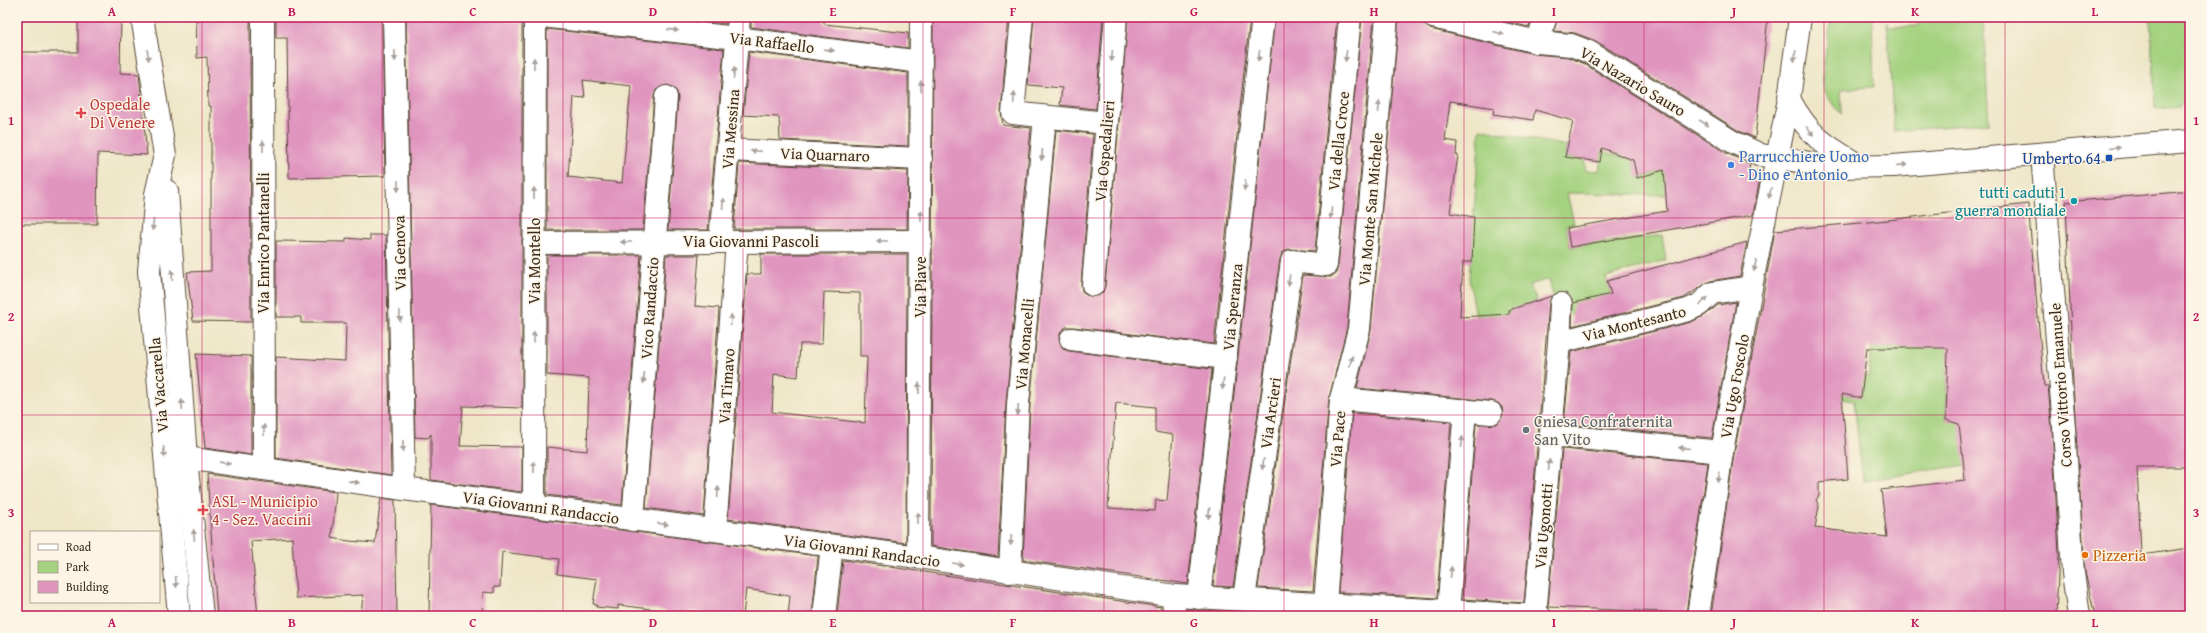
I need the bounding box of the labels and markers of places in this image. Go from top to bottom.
place label: Ospedale Di Venere [90,92,155,134]
marker: Ospedale Di Venere [75,107,87,119]
place label: Parrucchiere Uomo - Dino e Antonio [1739,144,1869,186]
place label: Umberto 64 [2022,146,2101,170]
marker: Umberto 64 [2104,153,2114,163]
marker: Parrucchiere Uomo - Dino e Antonio [1726,160,1736,170]
place label: tutti caduti 1 guerra mondiale [1955,180,2066,222]
marker: tutti caduti 1 guerra mondiale [2069,196,2079,206]
place label: Cniesa Confraternita San Vito [1534,409,1673,451]
marker: Cniesa Confraternita San Vito [1521,425,1531,435]
place label: ASL - Municipio 4 - Sez. Vaccini [212,489,318,531]
marker: ASL - Municipio 4 - Sez. Vaccini [197,504,209,516]
place label: Pizzeria [2093,543,2147,567]
marker: Pizzeria [2080,550,2090,560]

